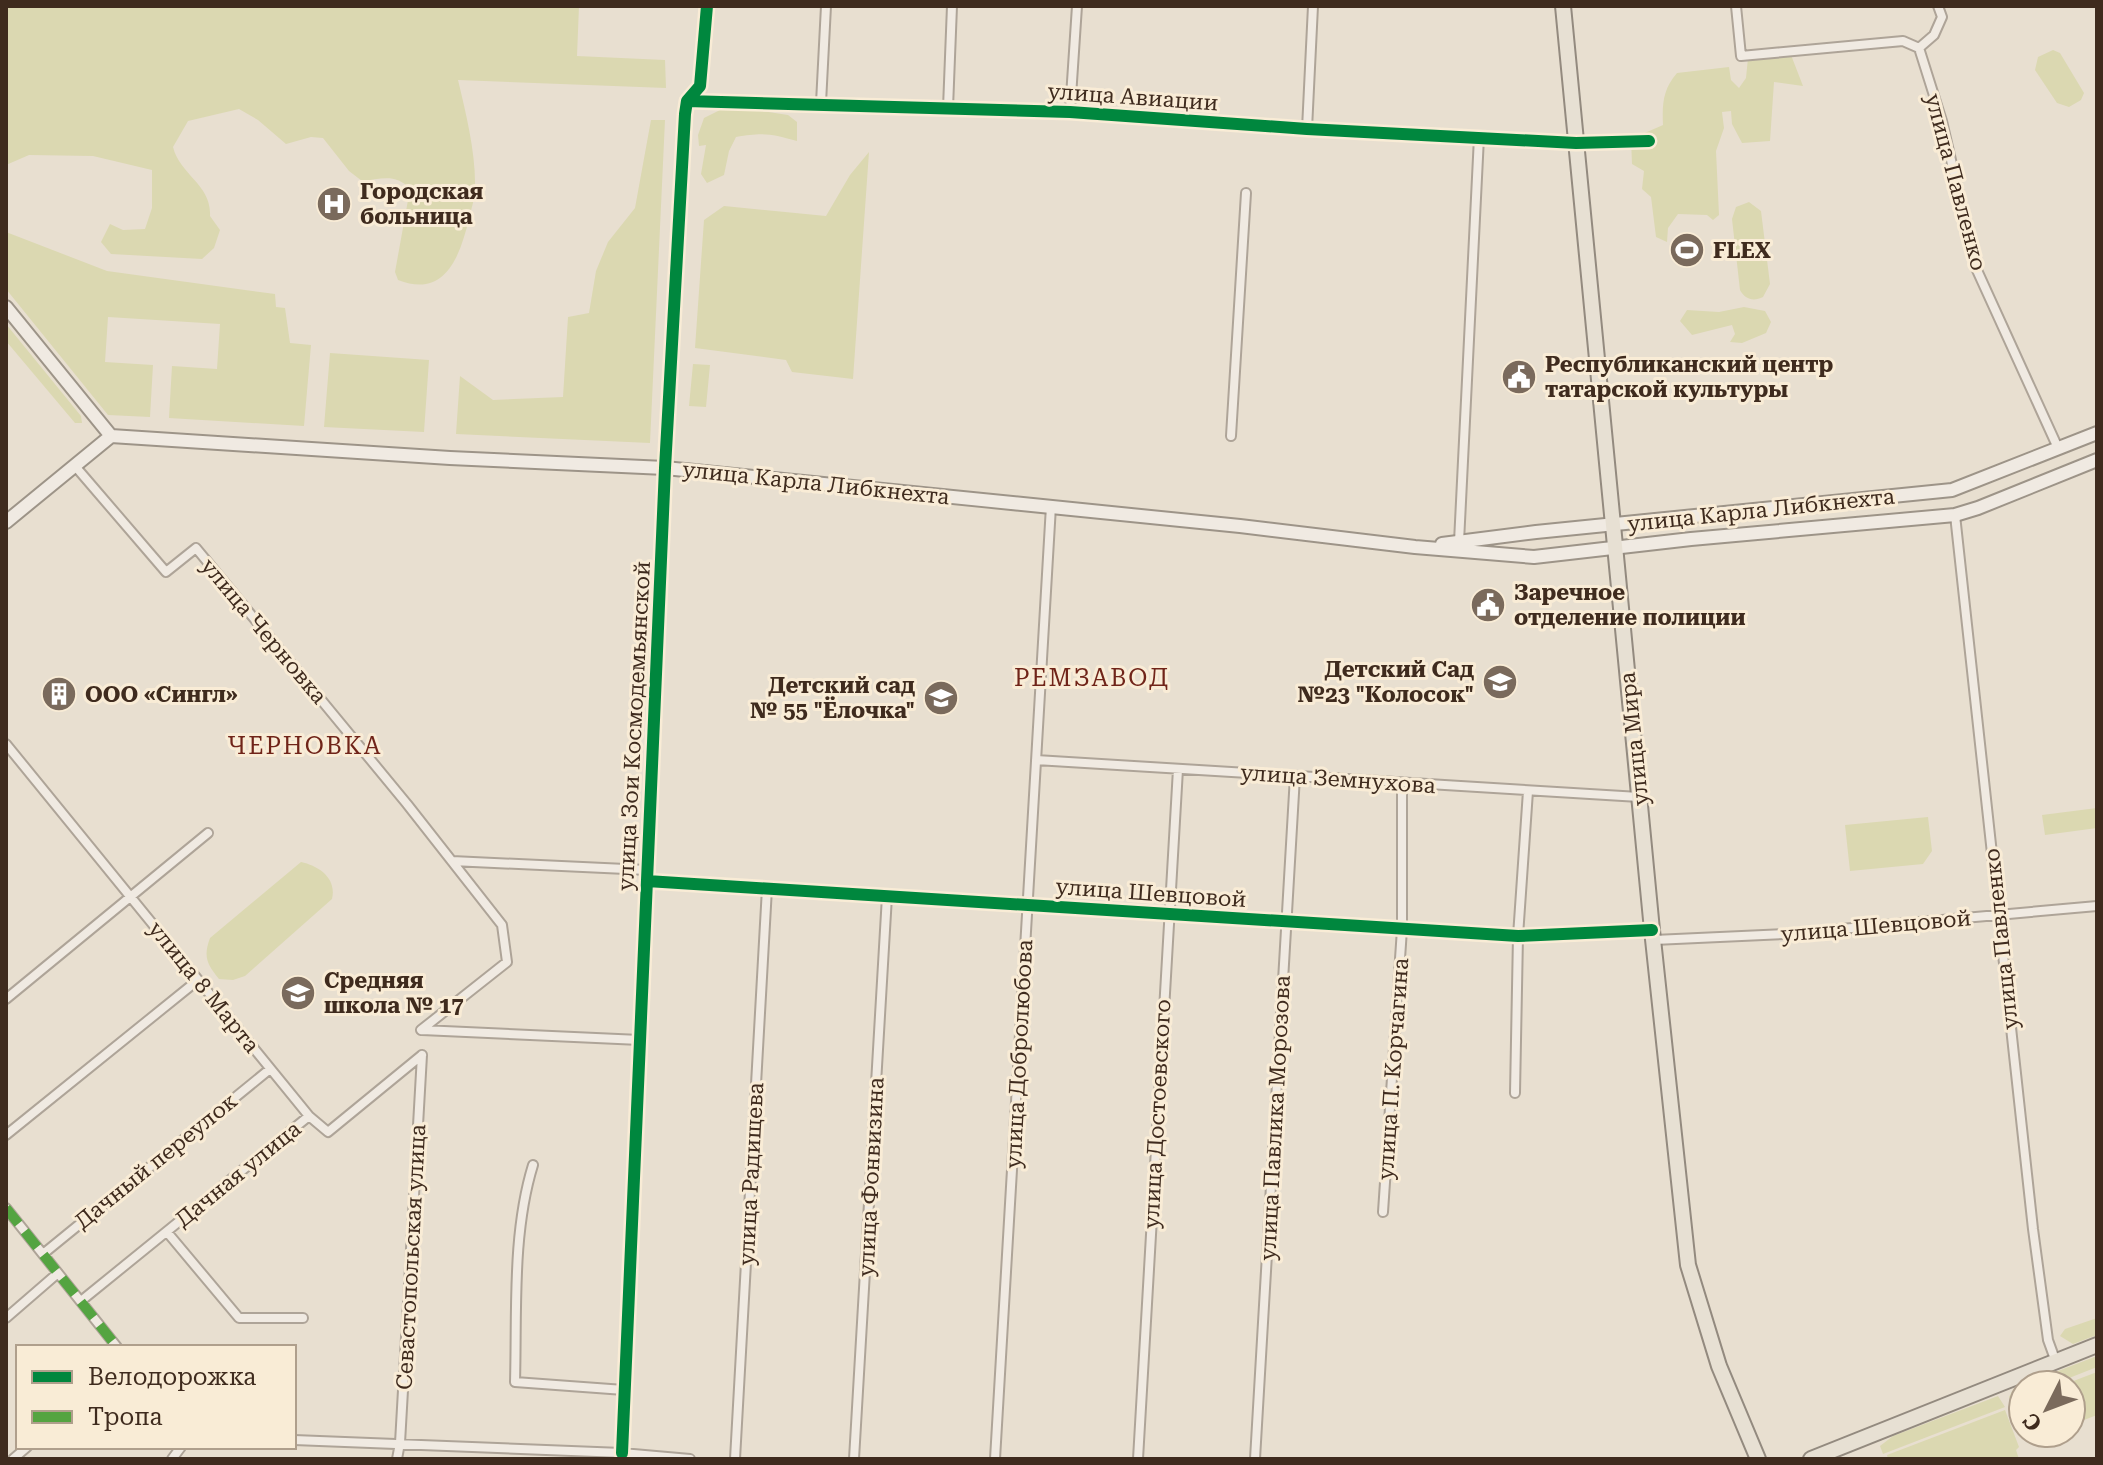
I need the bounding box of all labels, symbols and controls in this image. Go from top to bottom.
street label: улица Авиации [1047,79,1219,115]
street label: улица Павленко [1920,91,1992,273]
place label: Городская больница [360,179,484,229]
hospital icon: Городская больница [315,185,353,223]
sports icon: FLEX [1668,231,1706,269]
place label: FLEX [1713,238,1771,263]
place label: Республиканский центр татарской культуры [1545,352,1833,402]
public building icon: Республиканский центр татарской культуры [1500,358,1538,396]
street label: улица Карла Либкнехта [681,457,951,509]
street label: улица Карла Либкнехта [1626,484,1896,536]
street label: улица Черновка [196,553,332,709]
street label: улица Зои Космодемьянской [613,560,655,892]
place label: Заречное отделение полиции [1514,580,1746,630]
public building icon: Заречное отделение полиции [1469,586,1507,624]
place label: Детский Сад №23 "Колосок" [1298,657,1474,707]
school or university icon: Детский Сад №23 "Колосок" [1481,663,1519,701]
district label: РЕМЗАВОД [1014,664,1170,692]
street label: улица Мира [1615,671,1653,807]
place label: Детский сад № 55 "Ёлочка" [750,673,915,723]
building icon: ООО «Сингл» [40,675,78,713]
school or university icon: Детский сад № 55 "Ёлочка" [922,679,960,717]
place label: ООО «Сингл» [85,682,238,707]
district label: ЧЕРНОВКА [227,732,383,760]
street label: улица Земнухова [1240,760,1436,798]
street label: улица Павленко [1979,847,2023,1031]
street label: улица Шевцовой [1055,874,1247,912]
street label: улица Шевцовой [1780,905,1972,947]
street label: улица 8 Марта [143,916,265,1058]
street label: улица Добролюбова [1001,939,1037,1169]
street label: улица П. Корчагина [1373,957,1413,1181]
place label: Средняя школа № 17 [324,968,464,1018]
school or university icon: Средняя школа № 17 [279,974,317,1012]
street label: улица Павлика Морозова [1255,975,1295,1261]
street label: улица Достоевского [1139,999,1175,1229]
street label: улица Фонвизина [853,1076,889,1278]
street label: улица Радищева [734,1082,768,1266]
street label: Дачный переулок [70,1088,242,1234]
street label: Дачная улица [170,1116,306,1232]
street label: Севастопольская улица [392,1123,430,1391]
legend [16,1345,296,1449]
text: Велодорожка [88,1363,256,1391]
north arrow [2007,1369,2087,1449]
text: Тропа [88,1403,163,1431]
text: С [2018,1408,2047,1436]

